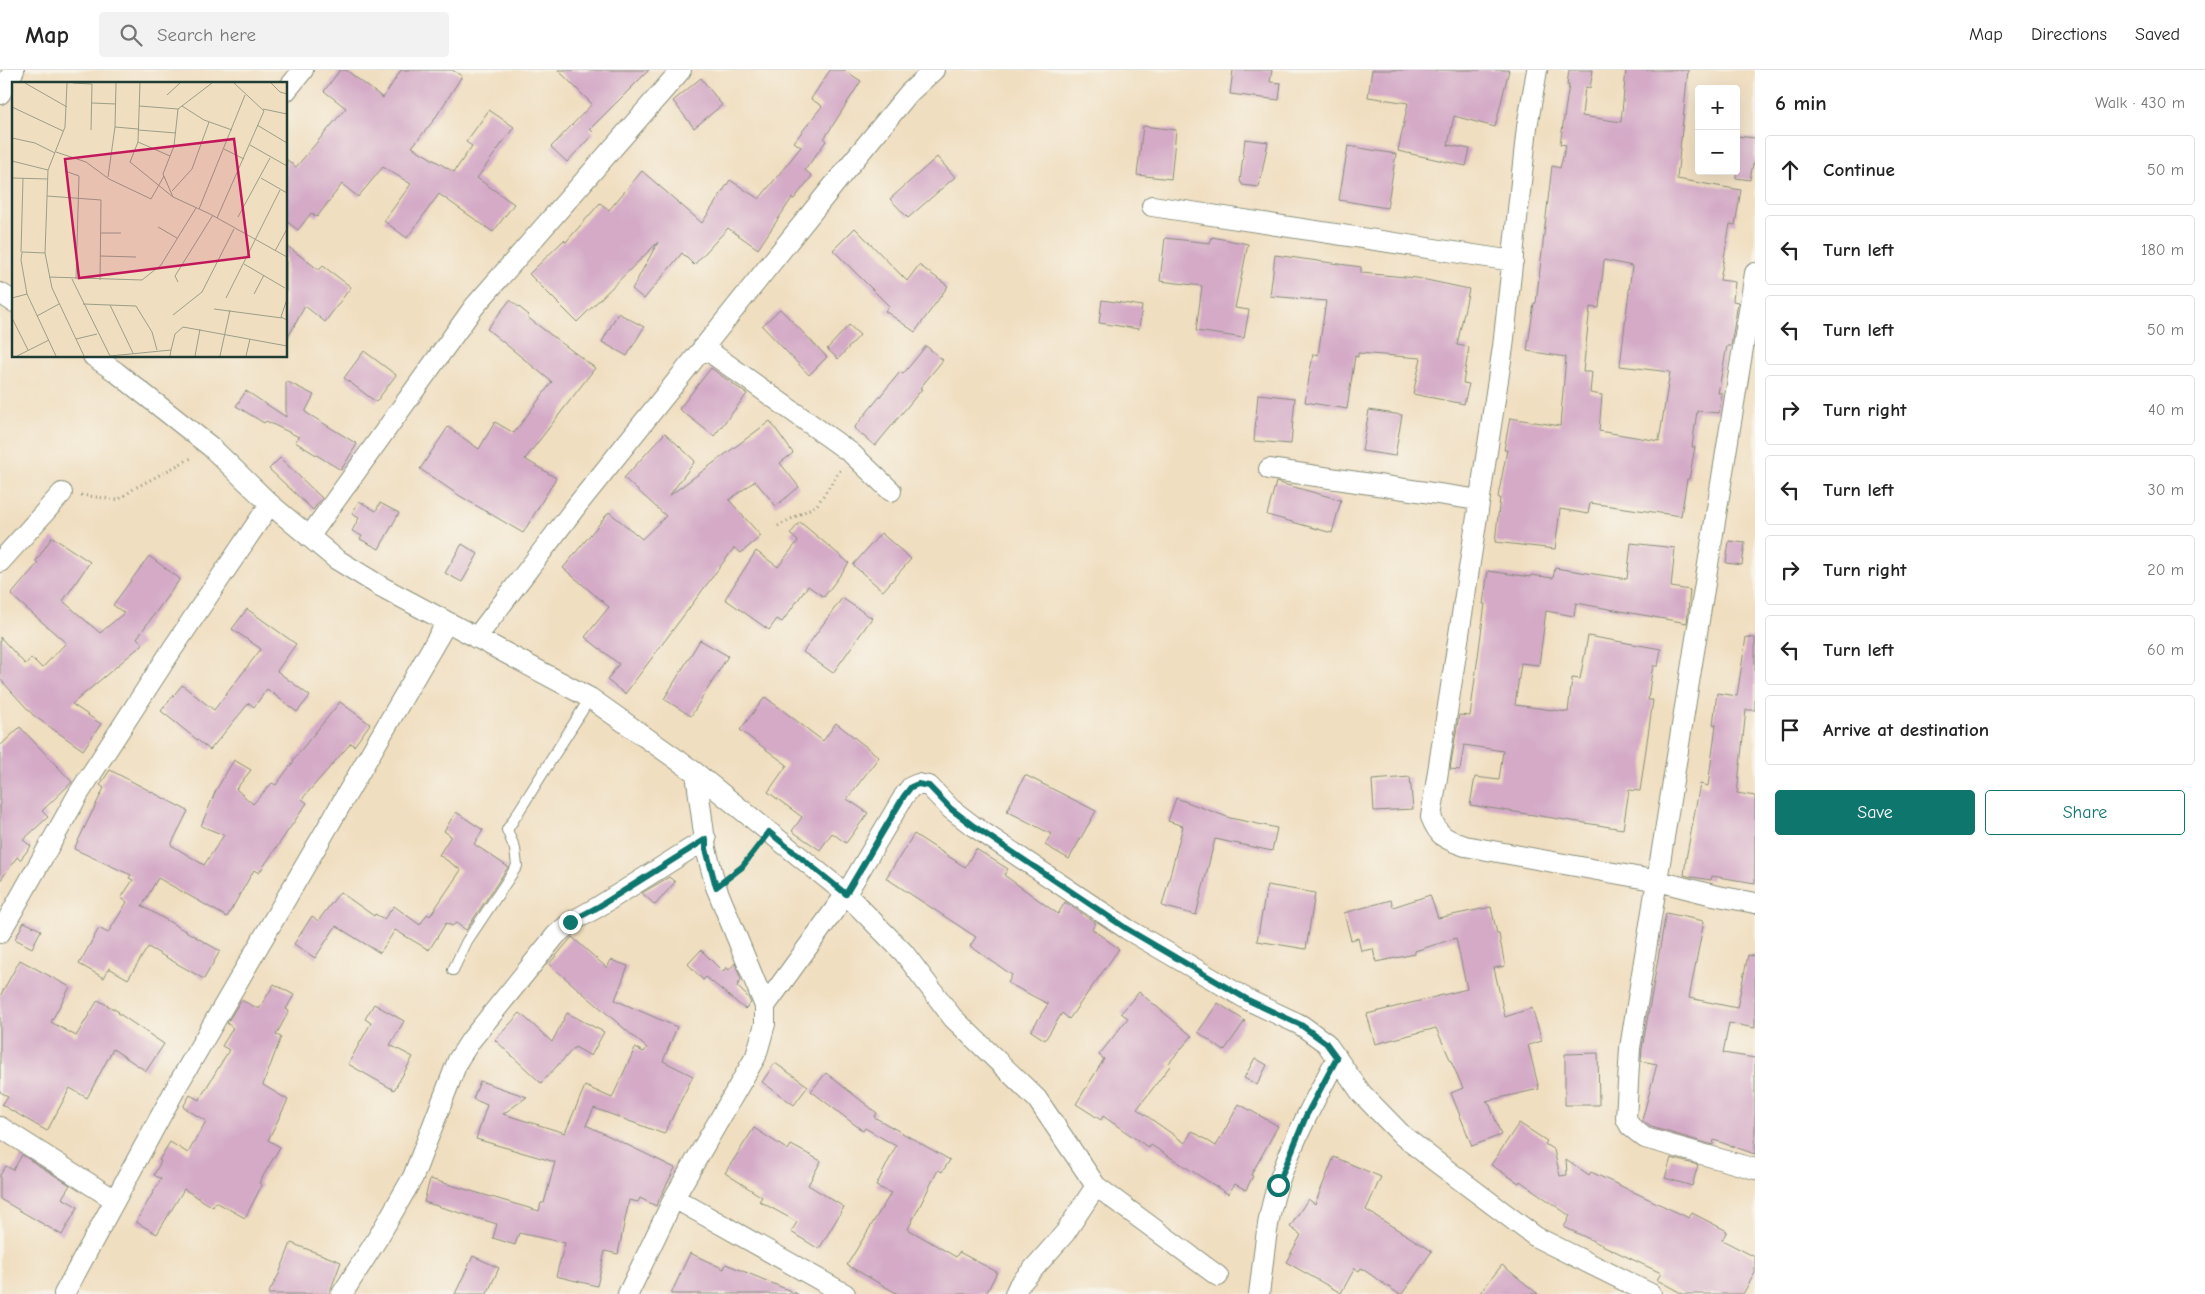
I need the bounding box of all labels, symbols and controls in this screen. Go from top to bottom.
search box [99,12,449,57]
text: Map [25,21,69,49]
icon: search [117,21,145,49]
text: Search here [157,24,256,46]
text: Map [1969,24,2003,45]
text: Directions [2031,24,2107,45]
text: Saved [2135,24,2180,45]
inset map [12,82,288,358]
map controls [1695,85,1740,175]
button: + [1695,85,1740,130]
text: 6 min [1775,91,1827,115]
text: Walk · 430 m [2095,94,2185,112]
button: − [1695,130,1740,175]
icon: ahead [1776,156,1804,184]
text: Continue [1823,159,1895,181]
text: 50 m [2147,161,2184,179]
icon: left [1776,236,1804,264]
text: Turn left [1823,239,1894,261]
text: 180 m [2141,241,2184,259]
icon: left [1776,316,1804,344]
text: Turn left [1823,319,1894,341]
text: 50 m [2147,321,2184,339]
icon: right [1776,396,1804,424]
text: Turn right [1823,399,1907,421]
text: 40 m [2148,401,2184,419]
icon: left [1776,476,1804,504]
text: Turn left [1823,479,1894,501]
text: 30 m [2148,481,2184,499]
icon: right [1776,556,1804,584]
text: Turn right [1823,559,1907,581]
text: 20 m [2147,561,2184,579]
icon: left [1776,636,1804,664]
text: Turn left [1823,639,1894,661]
text: 60 m [2147,641,2184,659]
icon: arrive [1776,716,1804,744]
text: Arrive at destination [1823,719,1989,741]
button: Save [1775,790,1975,835]
button: Share [1985,790,2185,835]
route end [559,911,582,934]
route start [1267,1174,1290,1197]

